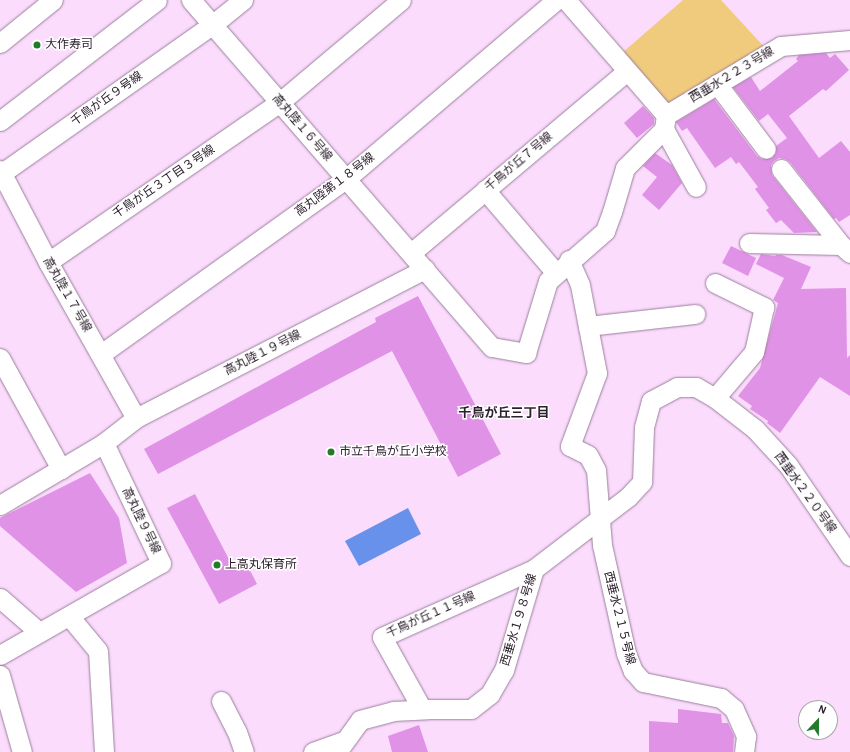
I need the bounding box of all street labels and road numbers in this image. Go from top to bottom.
street label: 西垂水２２３号線 [687,44,777,106]
street label: 千鳥が丘９号線 [68,69,146,129]
street label: 高丸陸１６号線 [269,92,335,164]
street label: 千鳥が丘７号線 [482,129,556,195]
street label: 千鳥が丘３丁目３号線 [110,142,218,222]
street label: 高丸陸第１８号線 [292,150,378,220]
street label: 高丸陸１７号線 [40,255,94,335]
street label: 高丸陸１９号線 [222,328,304,378]
street label: 西垂水２２０号線 [771,450,839,536]
street label: 高丸陸９号線 [119,485,163,557]
street label: 西垂水２１５号線 [600,570,638,666]
street label: 西垂水１９８号線 [498,572,540,668]
street label: 千鳥が丘１１号線 [384,589,478,641]

